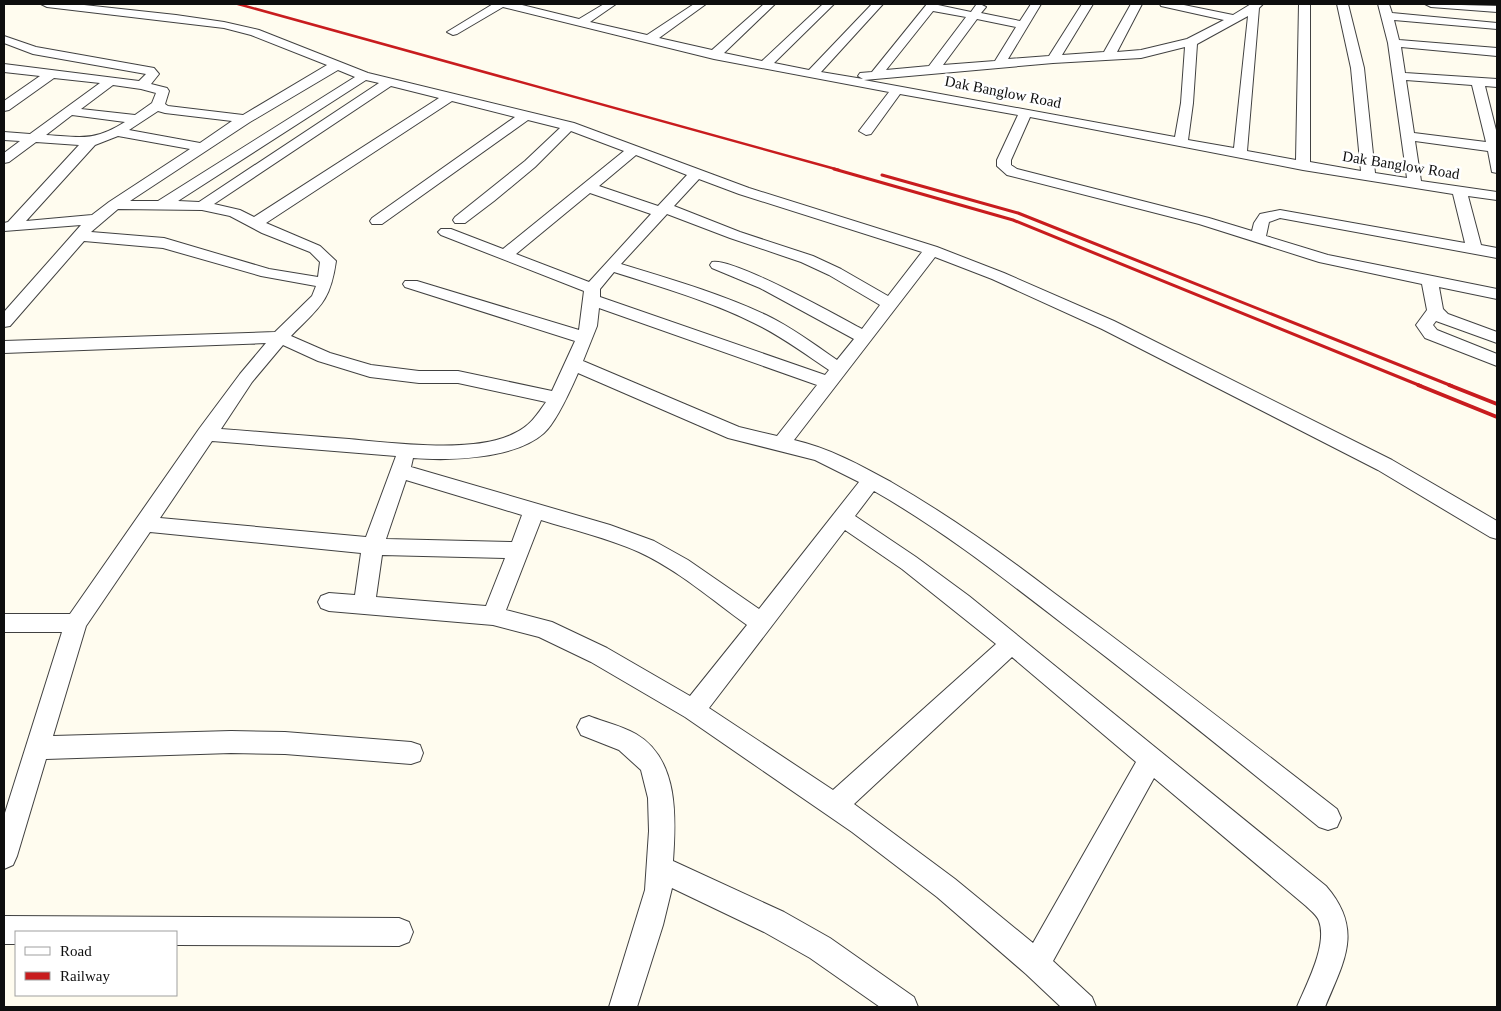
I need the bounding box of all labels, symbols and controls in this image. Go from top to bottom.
street label: Dak Banglow Road [943,73,1063,111]
street label: Dak Banglow Road [1341,148,1461,182]
legend [15,931,178,996]
text: Road [60,943,92,959]
text: Railway [60,968,110,984]

